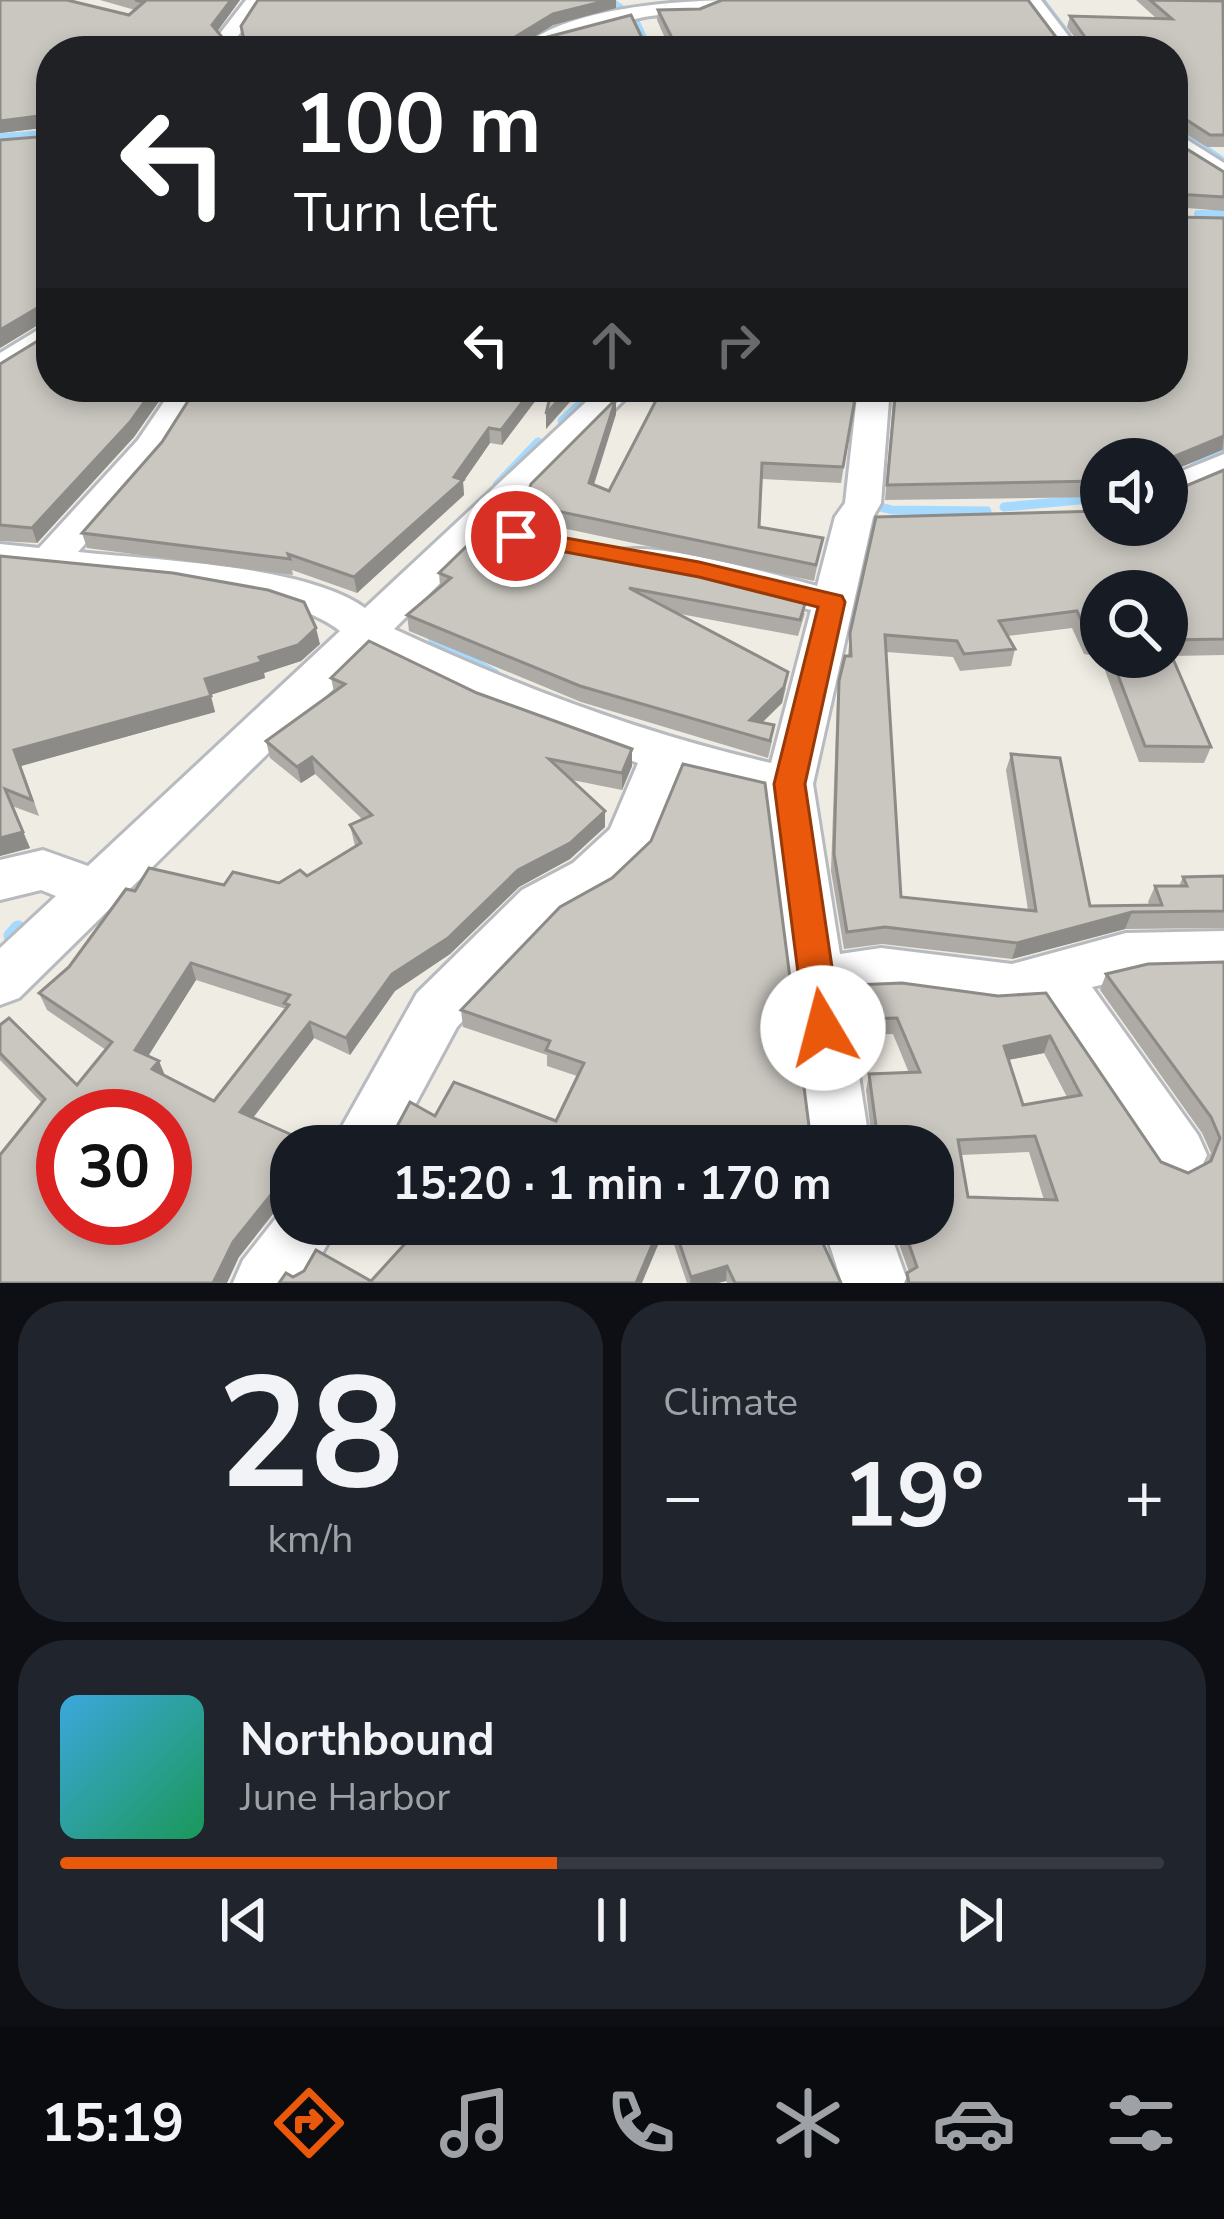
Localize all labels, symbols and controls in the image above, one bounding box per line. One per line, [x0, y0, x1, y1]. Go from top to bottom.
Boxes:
text: 100 m [294, 67, 542, 182]
icon: left [96, 84, 252, 240]
text: Turn left [294, 176, 497, 250]
icon: left [453, 312, 519, 378]
icon: ahead [579, 312, 645, 378]
icon: right [705, 312, 771, 378]
map controls [1080, 438, 1188, 678]
button: sound [1080, 438, 1188, 546]
pin [465, 485, 567, 587]
icon: arrive [483, 503, 549, 569]
button: search [1080, 570, 1188, 678]
position arrow [760, 965, 886, 1091]
speed limit sign: 30 [36, 1089, 192, 1245]
text: 15:20 · 1 min · 170 m [392, 1154, 832, 1215]
text: 28 [217, 1328, 404, 1541]
text: Climate [663, 1376, 798, 1429]
text: 19° [842, 1435, 985, 1558]
text: − [663, 1452, 703, 1542]
text: + [1124, 1452, 1164, 1542]
text: km/h [268, 1513, 353, 1566]
text: Northbound [240, 1710, 494, 1771]
text: June Harbor [240, 1771, 450, 1824]
icon: previous [211, 1887, 277, 1953]
icon: pause [579, 1887, 645, 1953]
icon: next [947, 1887, 1013, 1953]
icon: directions [267, 2081, 351, 2165]
icon: music [433, 2081, 517, 2165]
icon: phone [599, 2081, 683, 2165]
icon: climate [766, 2081, 850, 2165]
icon: car [932, 2081, 1016, 2165]
icon: filters [1099, 2081, 1183, 2165]
text: 15:19 [41, 2086, 184, 2160]

